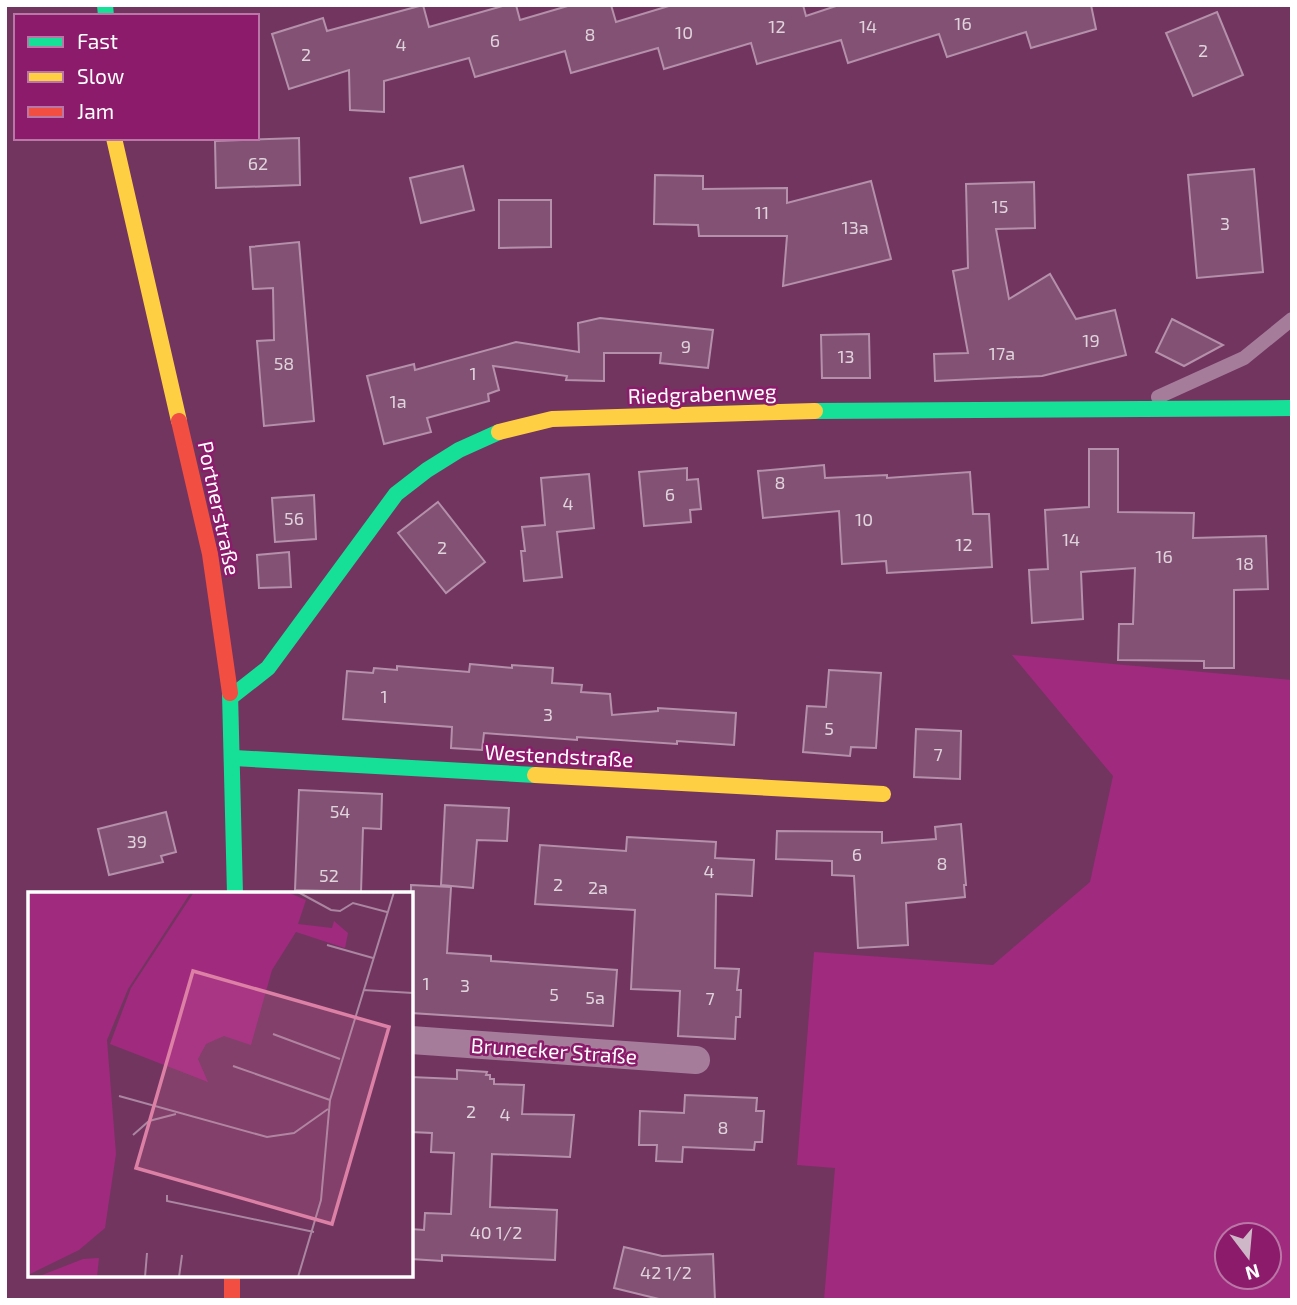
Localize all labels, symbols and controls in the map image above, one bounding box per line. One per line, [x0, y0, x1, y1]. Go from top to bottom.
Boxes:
house number: 16 [954, 12, 972, 34]
legend [14, 14, 259, 140]
house number: 12 [768, 15, 786, 37]
house number: 14 [859, 15, 877, 37]
house number: 10 [675, 21, 693, 43]
house number: 8 [585, 23, 595, 45]
text: Fast [77, 28, 118, 53]
house number: 6 [490, 29, 500, 51]
house number: 4 [395, 33, 407, 55]
house number: 2 [1198, 39, 1208, 61]
house number: 2 [301, 43, 311, 65]
text: Slow [77, 63, 124, 88]
text: Jam [77, 98, 114, 123]
house number: 62 [248, 152, 268, 174]
house number: 15 [992, 195, 1008, 217]
house number: 11 [755, 201, 769, 223]
house number: 3 [1220, 212, 1230, 234]
house number: 13a [841, 216, 869, 238]
house number: 19 [1082, 329, 1100, 351]
house number: 9 [681, 335, 691, 357]
house number: 17a [989, 342, 1015, 364]
house number: 13 [837, 345, 855, 367]
house number: 58 [274, 352, 294, 374]
house number: 1 [469, 362, 477, 384]
street label: Riedgrabenweg [627, 378, 777, 408]
house number: 1a [389, 390, 407, 412]
street label: Portnerstraße [194, 439, 246, 577]
house number: 8 [775, 471, 785, 493]
house number: 6 [665, 483, 675, 505]
house number: 4 [562, 492, 574, 514]
house number: 56 [284, 507, 304, 529]
house number: 10 [855, 508, 873, 530]
house number: 14 [1062, 528, 1080, 550]
house number: 12 [955, 533, 973, 555]
house number: 2 [437, 536, 447, 558]
house number: 16 [1155, 545, 1173, 567]
house number: 18 [1236, 552, 1254, 574]
house number: 1 [380, 685, 388, 707]
house number: 3 [543, 703, 553, 725]
house number: 5 [824, 717, 834, 739]
street label: Westendstraße [484, 739, 634, 771]
house number: 7 [933, 743, 943, 765]
house number: 54 [330, 800, 350, 822]
house number: 39 [127, 830, 147, 852]
house number: 6 [852, 843, 862, 865]
house number: 8 [937, 852, 947, 874]
house number: 4 [703, 860, 715, 882]
house number: 52 [319, 864, 339, 886]
house number: 2 [553, 873, 563, 895]
house number: 2a [588, 876, 608, 898]
inset map [28, 892, 413, 1277]
house number: 1 [422, 972, 430, 994]
house number: 3 [460, 974, 470, 996]
house number: 5 [549, 983, 559, 1005]
house number: 5a [585, 986, 605, 1008]
house number: 7 [705, 987, 715, 1009]
street label: Brunecker Straße [470, 1032, 638, 1068]
house number: 2 [466, 1100, 476, 1122]
house number: 4 [499, 1103, 511, 1125]
house number: 8 [718, 1116, 728, 1138]
house number: 40 1/2 [470, 1221, 522, 1243]
north arrow [1213, 1221, 1283, 1291]
text: N [1243, 1260, 1263, 1286]
house number: 42 1/2 [640, 1261, 692, 1283]

